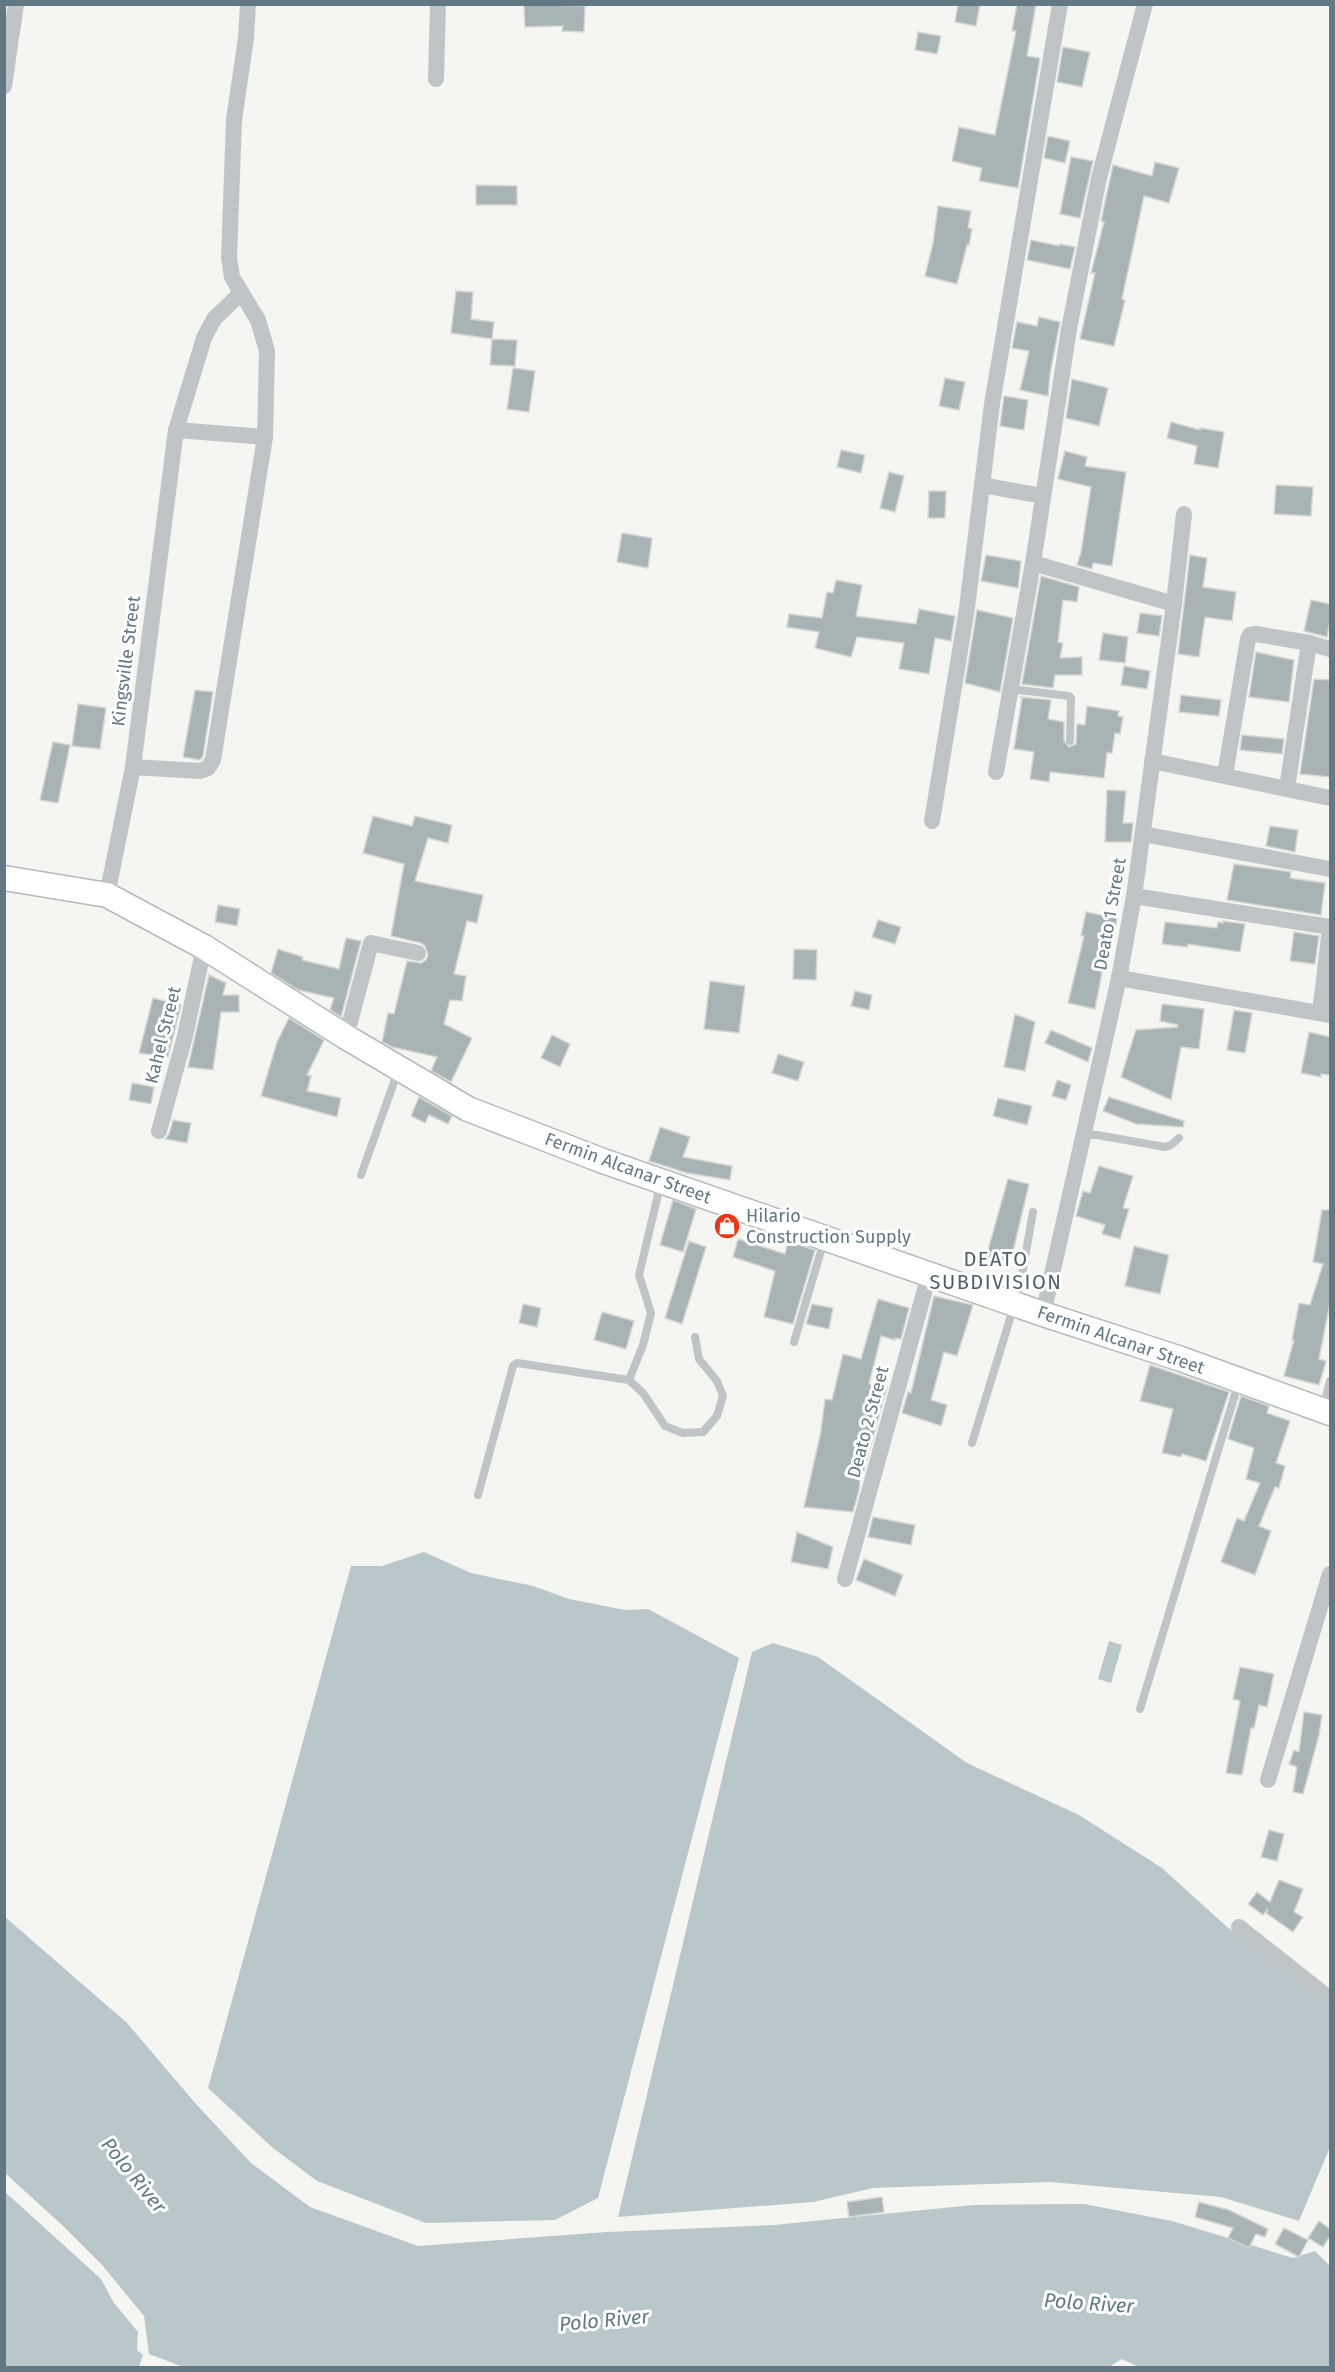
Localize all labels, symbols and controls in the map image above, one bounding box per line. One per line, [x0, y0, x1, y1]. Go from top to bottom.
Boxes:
street label: Kingsville Street [107, 594, 145, 728]
street label: Deato 1 Street [1089, 856, 1131, 972]
street label: Kahel Street [140, 984, 186, 1086]
street label: Fermin Alcanar Street [542, 1128, 715, 1208]
place label: Hilario Construction Supply [746, 1205, 911, 1248]
shop icon: Hilario Construction Supply [712, 1211, 742, 1241]
district label: DEATO SUBDIVISION [930, 1247, 1062, 1294]
street label: Fermin Alcanar Street [1034, 1301, 1208, 1379]
street label: Deato 2 Street [842, 1363, 894, 1480]
water label: Polo River [96, 2132, 173, 2219]
water label: Polo River [1043, 2288, 1136, 2318]
water label: Polo River [558, 2304, 651, 2336]

